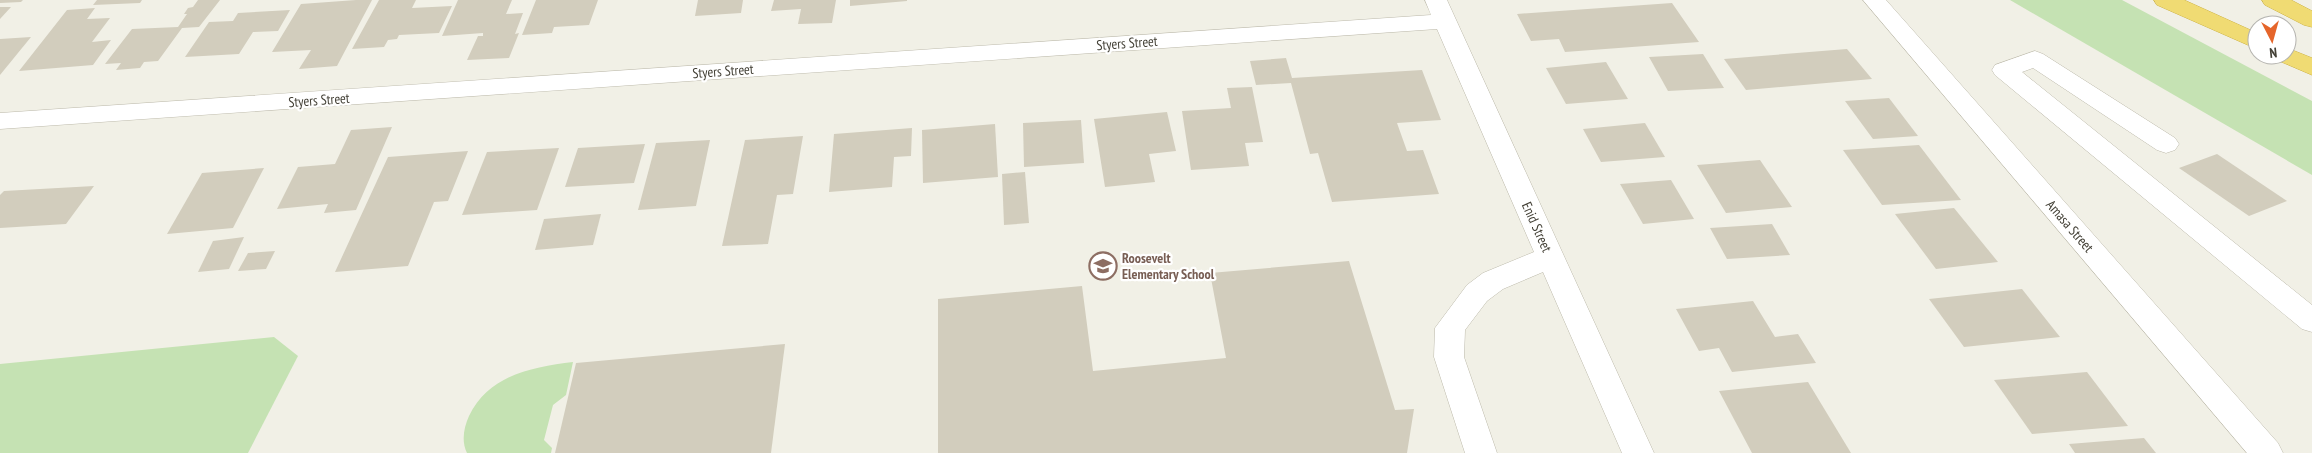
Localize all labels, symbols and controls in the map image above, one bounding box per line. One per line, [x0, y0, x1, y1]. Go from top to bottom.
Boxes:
north arrow [2247, 15, 2297, 65]
street label: Styers Street [1096, 32, 1158, 54]
text: N [2269, 44, 2278, 62]
street label: Styers Street [692, 60, 754, 82]
street label: Styers Street [288, 89, 350, 111]
street label: Amasa Street [2042, 196, 2098, 256]
street label: Enid Street [1518, 199, 1556, 255]
place label: Roosevelt Elementary School [1122, 249, 1215, 283]
school or university icon: Roosevelt Elementary School [1088, 251, 1118, 281]

